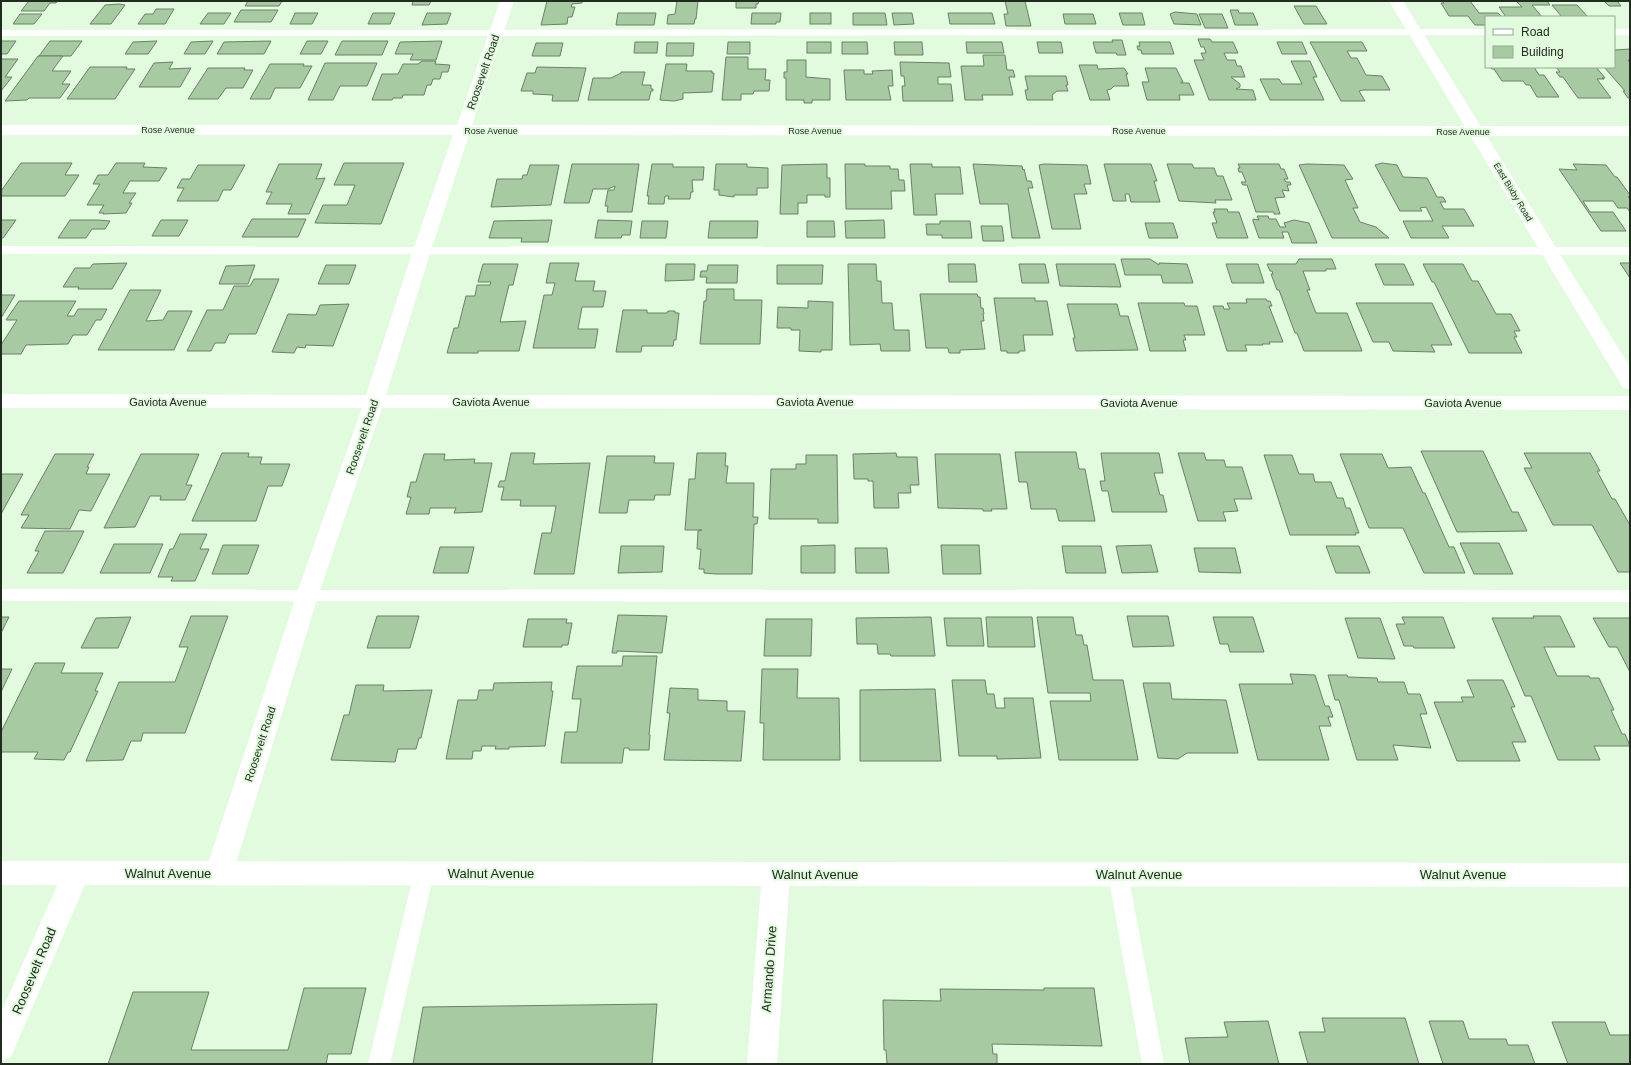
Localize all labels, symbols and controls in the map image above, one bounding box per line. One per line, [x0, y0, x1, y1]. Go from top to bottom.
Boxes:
legend [1485, 16, 1615, 68]
text: Road [1521, 25, 1550, 39]
street label: Roosevelt Road [465, 33, 501, 111]
text: Building [1521, 45, 1564, 59]
street label: Rose Avenue [141, 125, 195, 135]
street label: Rose Avenue [464, 126, 518, 136]
street label: Rose Avenue [788, 126, 842, 136]
street label: Rose Avenue [1112, 126, 1166, 136]
street label: Rose Avenue [1436, 127, 1490, 137]
street label: East Bixby Road [1492, 161, 1534, 223]
street label: Gaviota Avenue [129, 396, 207, 408]
street label: Gaviota Avenue [452, 396, 530, 408]
street label: Gaviota Avenue [776, 396, 854, 408]
street label: Gaviota Avenue [1100, 397, 1178, 409]
street label: Gaviota Avenue [1424, 397, 1502, 409]
street label: Roosevelt Road [344, 398, 380, 476]
street label: Roosevelt Road [242, 705, 278, 783]
street label: Walnut Avenue [125, 866, 211, 881]
street label: Walnut Avenue [448, 866, 534, 881]
street label: Walnut Avenue [772, 867, 858, 882]
street label: Walnut Avenue [1096, 867, 1182, 882]
street label: Walnut Avenue [1420, 867, 1506, 882]
street label: Roosevelt Road [9, 925, 59, 1017]
street label: Armando Drive [758, 925, 780, 1013]

